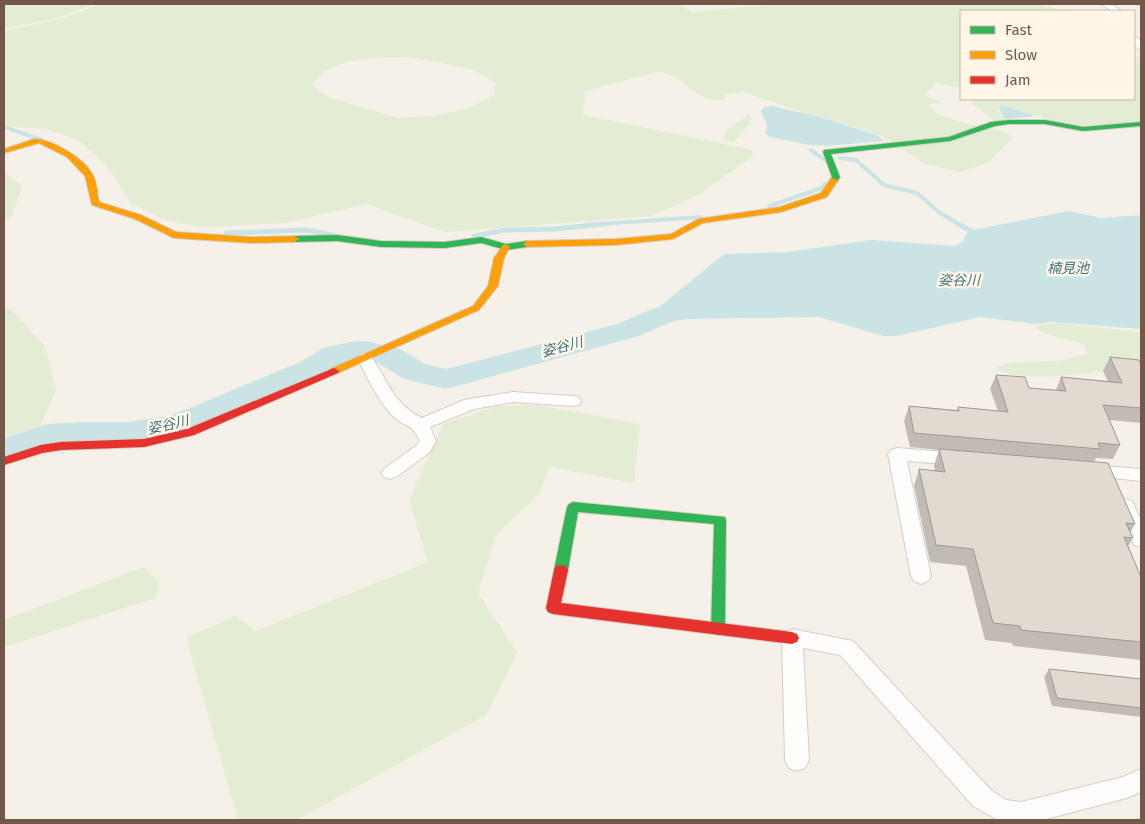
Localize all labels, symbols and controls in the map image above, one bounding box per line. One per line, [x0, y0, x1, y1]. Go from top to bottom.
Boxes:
legend [960, 10, 1135, 100]
text: Fast [1005, 21, 1032, 39]
text: Slow [1005, 46, 1037, 64]
text: Jam [1005, 71, 1031, 89]
water label: 楠見池 [1047, 260, 1091, 277]
water label: 姿谷川 [938, 272, 982, 289]
water label: 姿谷川 [540, 333, 586, 361]
water label: 姿谷川 [146, 412, 192, 438]

